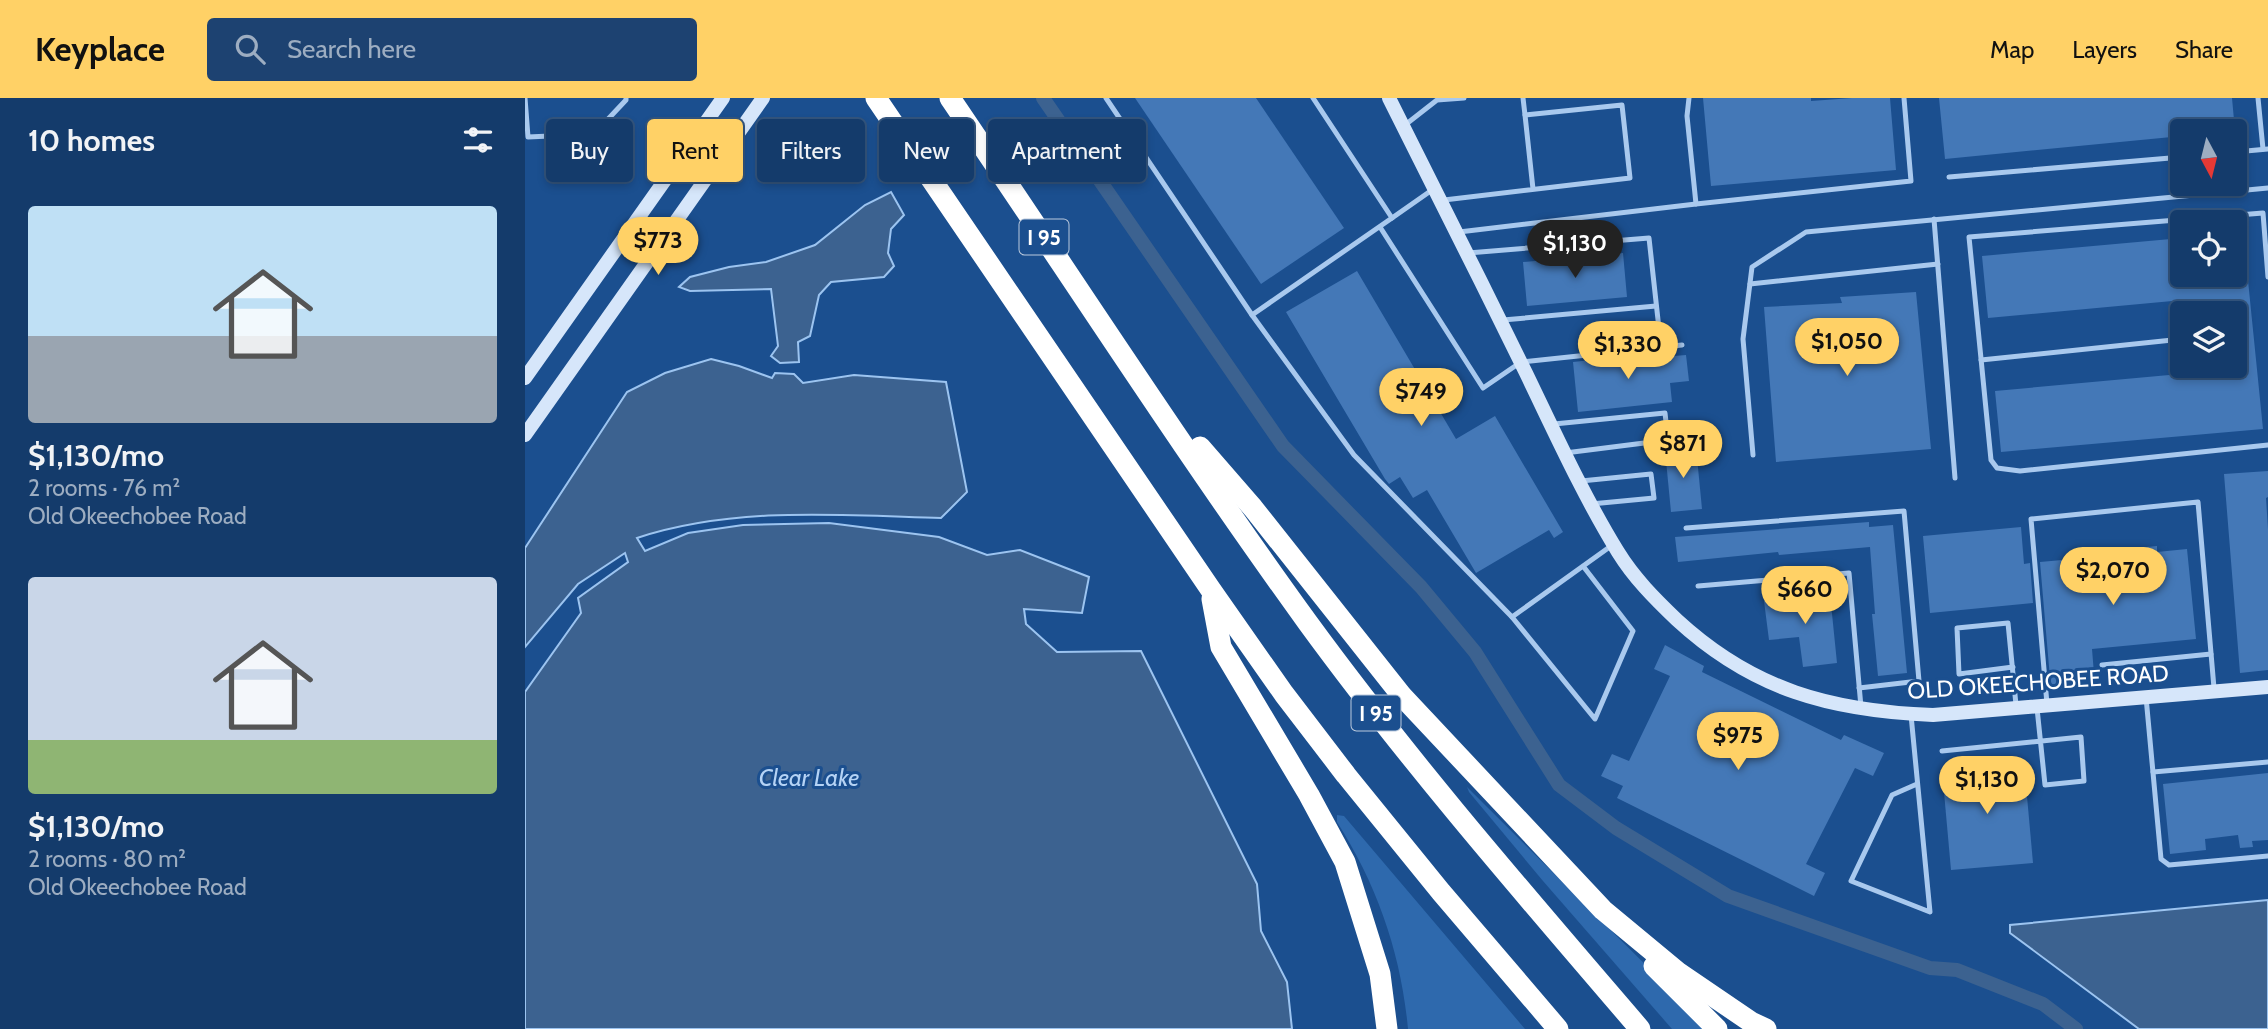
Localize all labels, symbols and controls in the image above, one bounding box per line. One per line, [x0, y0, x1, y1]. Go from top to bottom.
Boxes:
search box [207, 18, 697, 81]
text: Keyplace [35, 29, 165, 69]
icon: search [231, 30, 269, 68]
text: Search here [287, 33, 416, 65]
text: Map [1990, 35, 2034, 64]
text: Layers [2072, 35, 2137, 64]
text: Share [2175, 35, 2233, 64]
chip: Buy [546, 119, 633, 182]
chip: Rent [647, 119, 743, 182]
chip: Filters [757, 119, 865, 182]
chip: New [879, 119, 974, 182]
chip: Apartment [988, 119, 1146, 182]
north arrow [2170, 119, 2247, 196]
map controls [2170, 119, 2247, 378]
icon: filters [459, 121, 497, 159]
text: 10 homes [28, 122, 155, 159]
button: locate [2170, 210, 2247, 287]
pin: $773 [617, 218, 699, 277]
road number: I 95 [1019, 220, 1069, 254]
pin: $1,130 [1518, 220, 1632, 280]
text: $773 [633, 226, 683, 254]
text: $1,130 [1543, 229, 1607, 257]
icon: home [200, 251, 326, 377]
button: layers [2170, 301, 2247, 378]
pin: $1,050 [1790, 318, 1904, 378]
pin: $1,330 [1571, 322, 1685, 381]
text: $1,050 [1811, 327, 1883, 355]
text: $1,330 [1594, 330, 1662, 358]
pin: $749 [1380, 368, 1462, 428]
text: $749 [1395, 377, 1447, 405]
pin: $871 [1642, 420, 1724, 480]
text: $871 [1659, 429, 1707, 457]
text: $1,130/mo [28, 437, 164, 474]
text: 2 rooms · 76 m² [28, 474, 180, 502]
text: Old Okeechobee Road [28, 502, 247, 530]
pin: $2,070 [2056, 547, 2170, 607]
text: $2,070 [2076, 556, 2150, 584]
pin: $660 [1764, 566, 1846, 626]
text: $660 [1777, 575, 1833, 603]
icon: home [200, 622, 326, 748]
street label: OLD OKEECHOBEE ROAD [1906, 659, 2170, 705]
road number: I 95 [1351, 696, 1401, 730]
pin: $975 [1697, 712, 1779, 772]
text: $975 [1713, 721, 1763, 749]
pin: $1,130 [1930, 756, 2044, 816]
water label: Clear Lake [759, 763, 859, 792]
text: $1,130 [1955, 765, 2019, 793]
text: $1,130/mo [28, 808, 164, 845]
text: 2 rooms · 80 m² [28, 845, 186, 873]
text: Old Okeechobee Road [28, 873, 247, 901]

